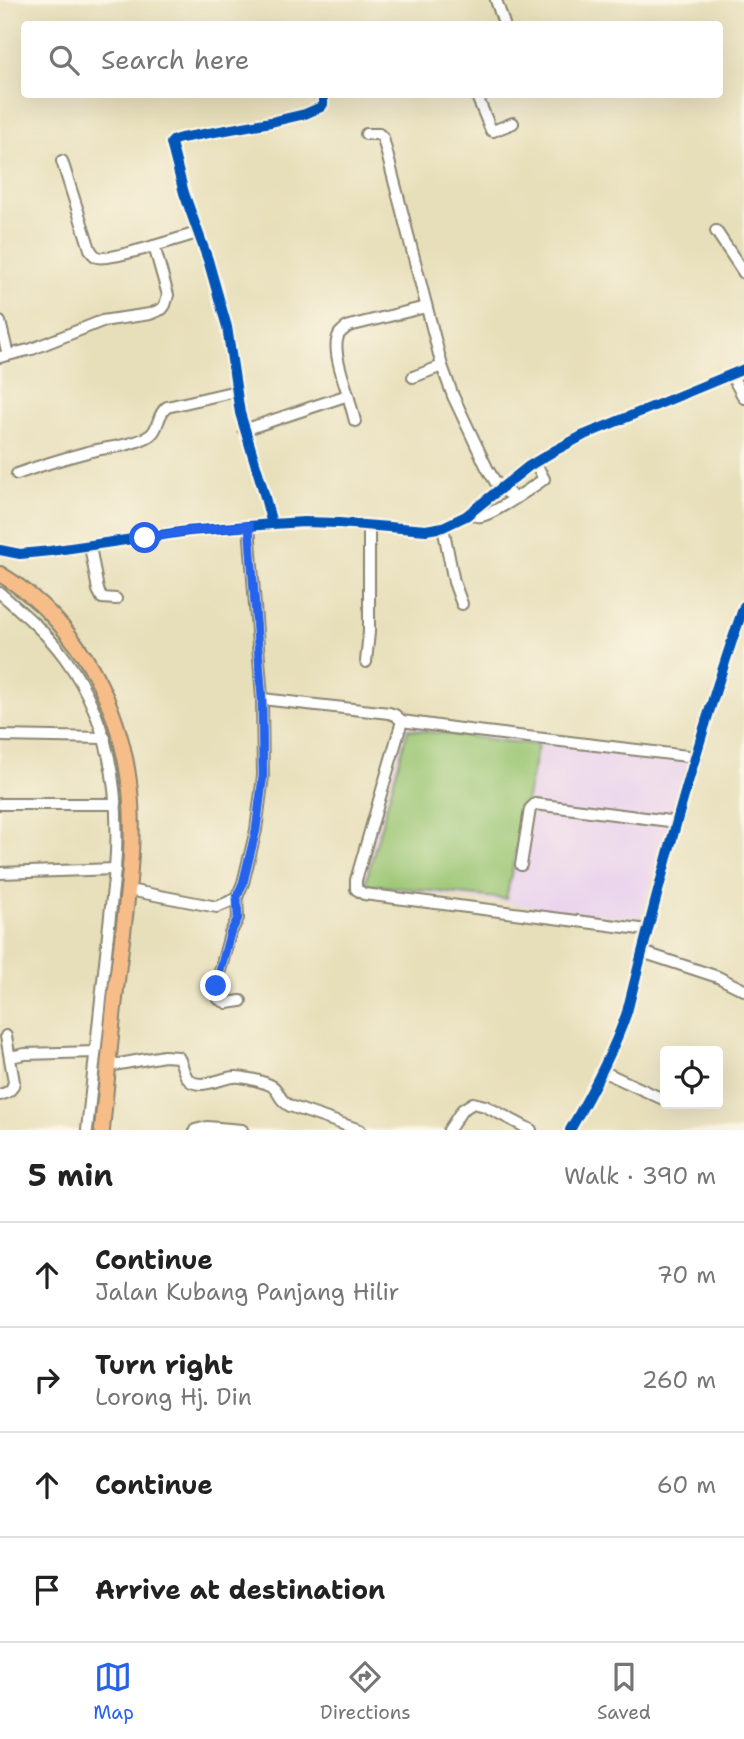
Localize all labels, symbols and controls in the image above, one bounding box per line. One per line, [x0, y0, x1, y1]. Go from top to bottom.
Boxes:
search box [21, 21, 723, 98]
icon: search [45, 41, 83, 79]
text: Search here [101, 42, 250, 77]
route start [129, 522, 160, 553]
route end [200, 970, 231, 1001]
map controls [660, 1046, 723, 1109]
button: locate [660, 1046, 723, 1109]
text: 5 min [28, 1155, 113, 1196]
text: Walk · 390 m [564, 1161, 716, 1191]
text: Continue [95, 1242, 213, 1277]
icon: ahead [28, 1256, 66, 1294]
text: 70 m [657, 1260, 716, 1290]
text: Jalan Kubang Panjang Hilir [95, 1277, 399, 1307]
text: Turn right [95, 1347, 233, 1382]
icon: right [28, 1361, 66, 1399]
text: 260 m [642, 1365, 716, 1395]
text: Lorong Hj. Din [95, 1382, 252, 1412]
icon: ahead [28, 1466, 66, 1504]
text: Continue [95, 1467, 213, 1502]
text: 60 m [657, 1470, 716, 1500]
icon: arrive [28, 1571, 66, 1609]
text: Arrive at destination [95, 1572, 385, 1607]
tab: Map [93, 1658, 134, 1725]
tab: Directions [320, 1658, 411, 1725]
tab: Saved [597, 1658, 651, 1725]

